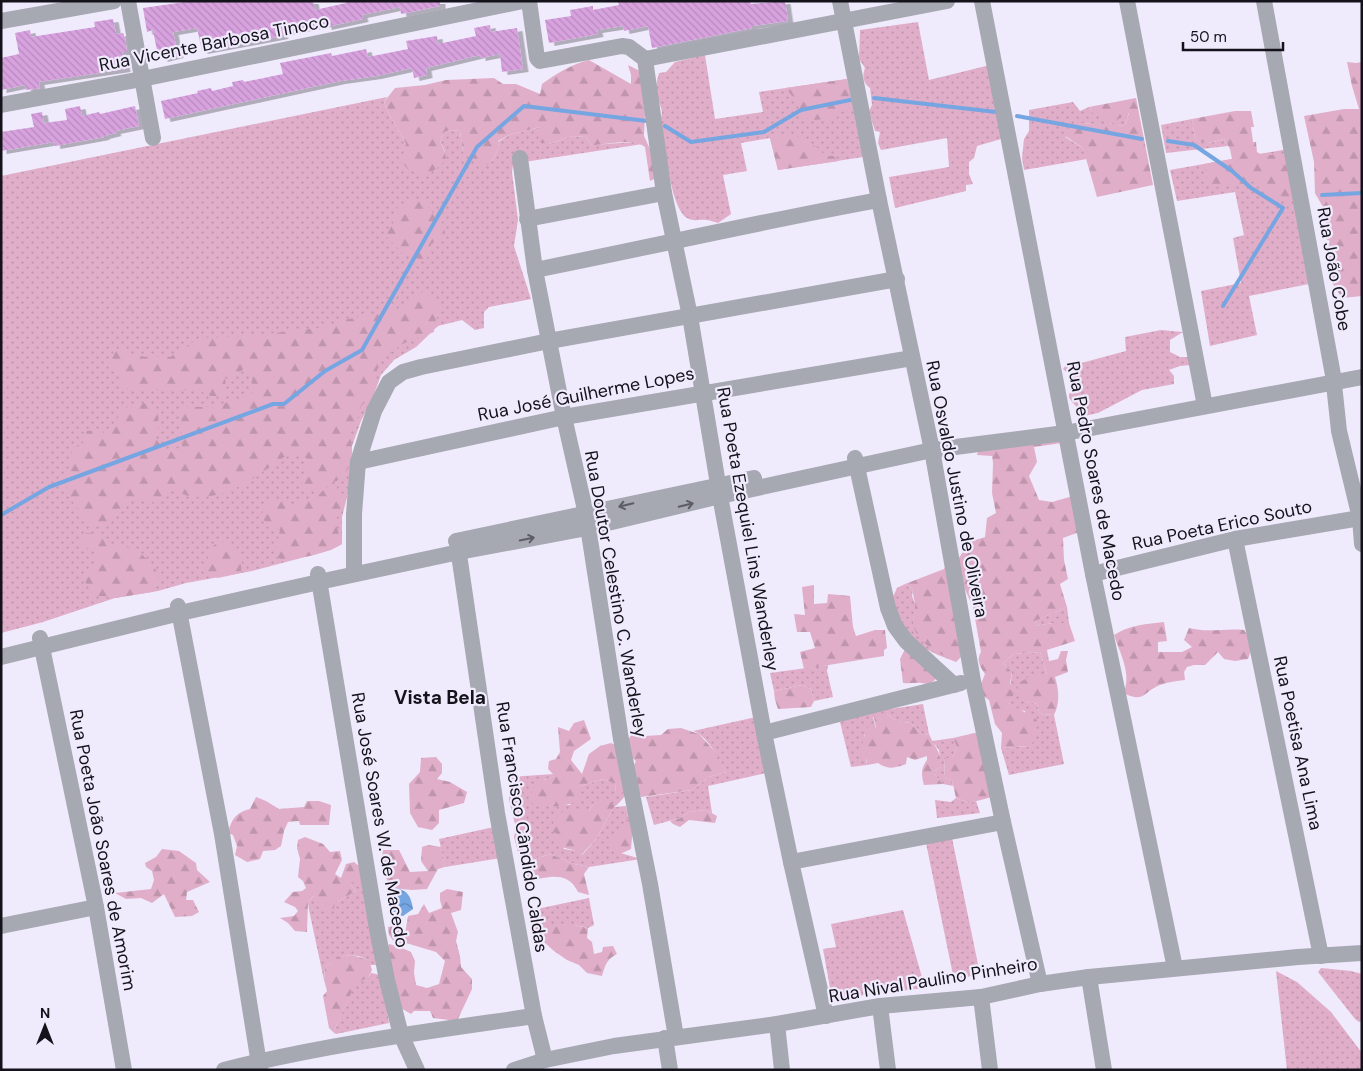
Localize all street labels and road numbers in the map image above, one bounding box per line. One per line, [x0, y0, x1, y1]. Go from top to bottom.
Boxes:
street label: Rua Vicente Barbosa Tinoco [97, 9, 331, 77]
street label: Rua João Cobe [1311, 205, 1357, 333]
street label: Rua Osvaldo Justino de Oliveira [920, 358, 994, 620]
street label: Rua Pedro Soares de Macedo [1061, 359, 1131, 603]
street label: Rua José Guilherme Lopes [476, 361, 696, 427]
street label: Rua Poeta Ezequiel Lins Wanderley [711, 385, 785, 673]
street label: Rua Doutor Celestino C. Wanderley [579, 449, 653, 739]
street label: Rua Poeta Erico Souto [1130, 494, 1314, 556]
street label: Rua Poetisa Ana Lima [1268, 654, 1328, 832]
street label: Rua José Soares W. de Macedo [346, 690, 414, 950]
street label: Rua Francisco Cândido Caldas [490, 700, 554, 954]
street label: Rua Poeta João Soares de Amorim [64, 707, 142, 993]
street label: Rua Nival Paulino Pinheiro [827, 952, 1039, 1008]

